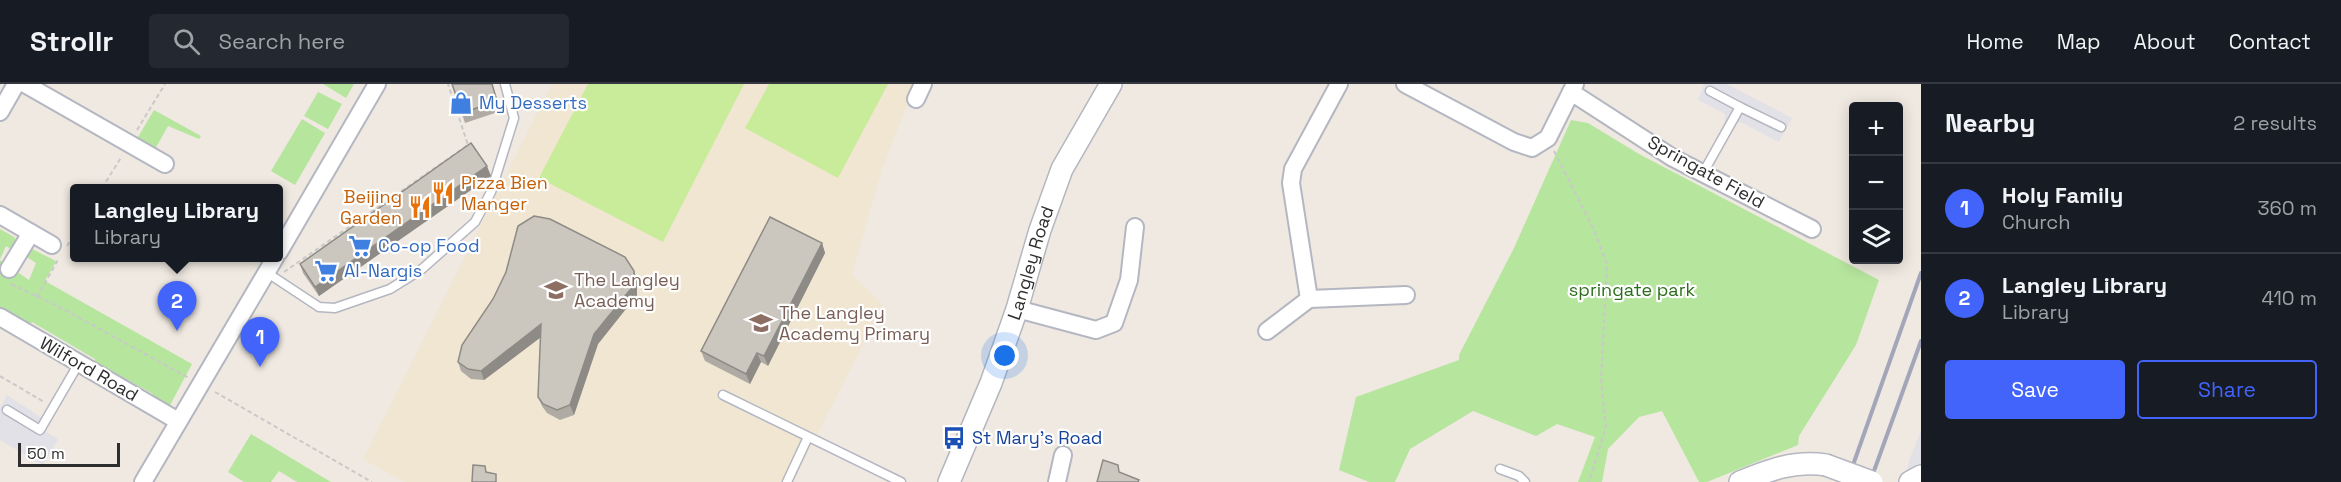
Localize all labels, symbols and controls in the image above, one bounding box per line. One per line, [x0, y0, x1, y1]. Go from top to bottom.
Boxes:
search box [149, 14, 569, 68]
text: Strollr [30, 23, 113, 59]
icon: search [170, 25, 203, 58]
text: Search here [218, 27, 345, 55]
text: Home [1966, 28, 2024, 55]
text: Map [2057, 28, 2101, 55]
text: About [2134, 28, 2196, 55]
text: Contact [2229, 28, 2311, 55]
shop icon: My Desserts [448, 90, 474, 116]
place label: My Desserts [479, 91, 587, 114]
map controls [1849, 102, 1903, 264]
button: + [1849, 102, 1903, 156]
text: Nearby [1945, 106, 2035, 140]
text: 2 results [2233, 110, 2317, 136]
street label: Springate Field [1644, 130, 1769, 213]
button: − [1849, 156, 1903, 210]
place label: Pizza Bien Manger [461, 171, 548, 215]
restaurant icon: Pizza Bien Manger [430, 180, 456, 206]
text: Holy Family [2002, 181, 2123, 209]
popup [70, 184, 283, 262]
place label: Beijing Garden [340, 185, 402, 229]
restaurant icon: Beijing Garden [407, 194, 433, 220]
text: 1 [1960, 195, 1969, 221]
text: 360 m [2258, 195, 2317, 221]
text: Langley Library [94, 196, 259, 224]
street label: Langley Road [1002, 203, 1059, 323]
text: Church [2002, 209, 2071, 235]
button: layers [1849, 210, 1903, 264]
text: Library [94, 224, 161, 250]
supermarket icon: Co-op Food [347, 233, 373, 259]
place label: Co-op Food [378, 234, 480, 257]
supermarket icon: Al-Nargis [313, 258, 339, 284]
place label: Al-Nargis [344, 259, 422, 282]
place label: The Langley Academy [574, 268, 680, 312]
text: Langley Library [2002, 271, 2167, 299]
school or university icon: The Langley Academy [543, 277, 569, 303]
park label: springate park [1569, 278, 1695, 301]
pin: 2 [158, 282, 196, 331]
text: 2 [1959, 285, 1970, 311]
text: 410 m [2261, 285, 2317, 311]
text: Library [2002, 299, 2069, 325]
place label: The Langley Academy Primary [779, 301, 930, 345]
school or university icon: The Langley Academy Primary [748, 310, 774, 336]
pin: 1 [240, 318, 280, 367]
street label: Wilford Road [36, 331, 143, 406]
your location [990, 341, 1019, 370]
button: Save [1945, 360, 2125, 419]
button: Share [2137, 360, 2317, 419]
bus stop icon: St Mary's Road [941, 425, 967, 451]
place label: St Mary's Road [972, 426, 1102, 449]
scale bar [18, 440, 120, 468]
text: 50 m [27, 443, 65, 464]

